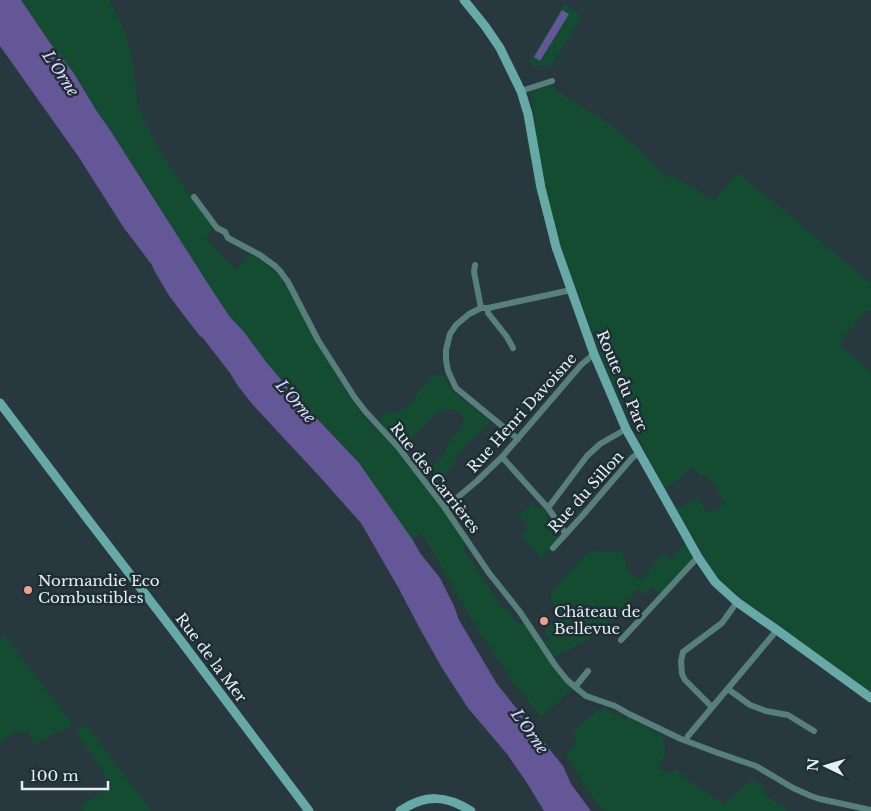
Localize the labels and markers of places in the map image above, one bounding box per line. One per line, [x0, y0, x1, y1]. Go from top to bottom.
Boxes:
place label: Normandie Eco Combustibles [38, 571, 160, 607]
marker: Normandie Eco Combustibles [22, 584, 34, 596]
place label: Château de Bellevue [554, 602, 640, 638]
marker: Château de Bellevue [538, 615, 550, 627]

